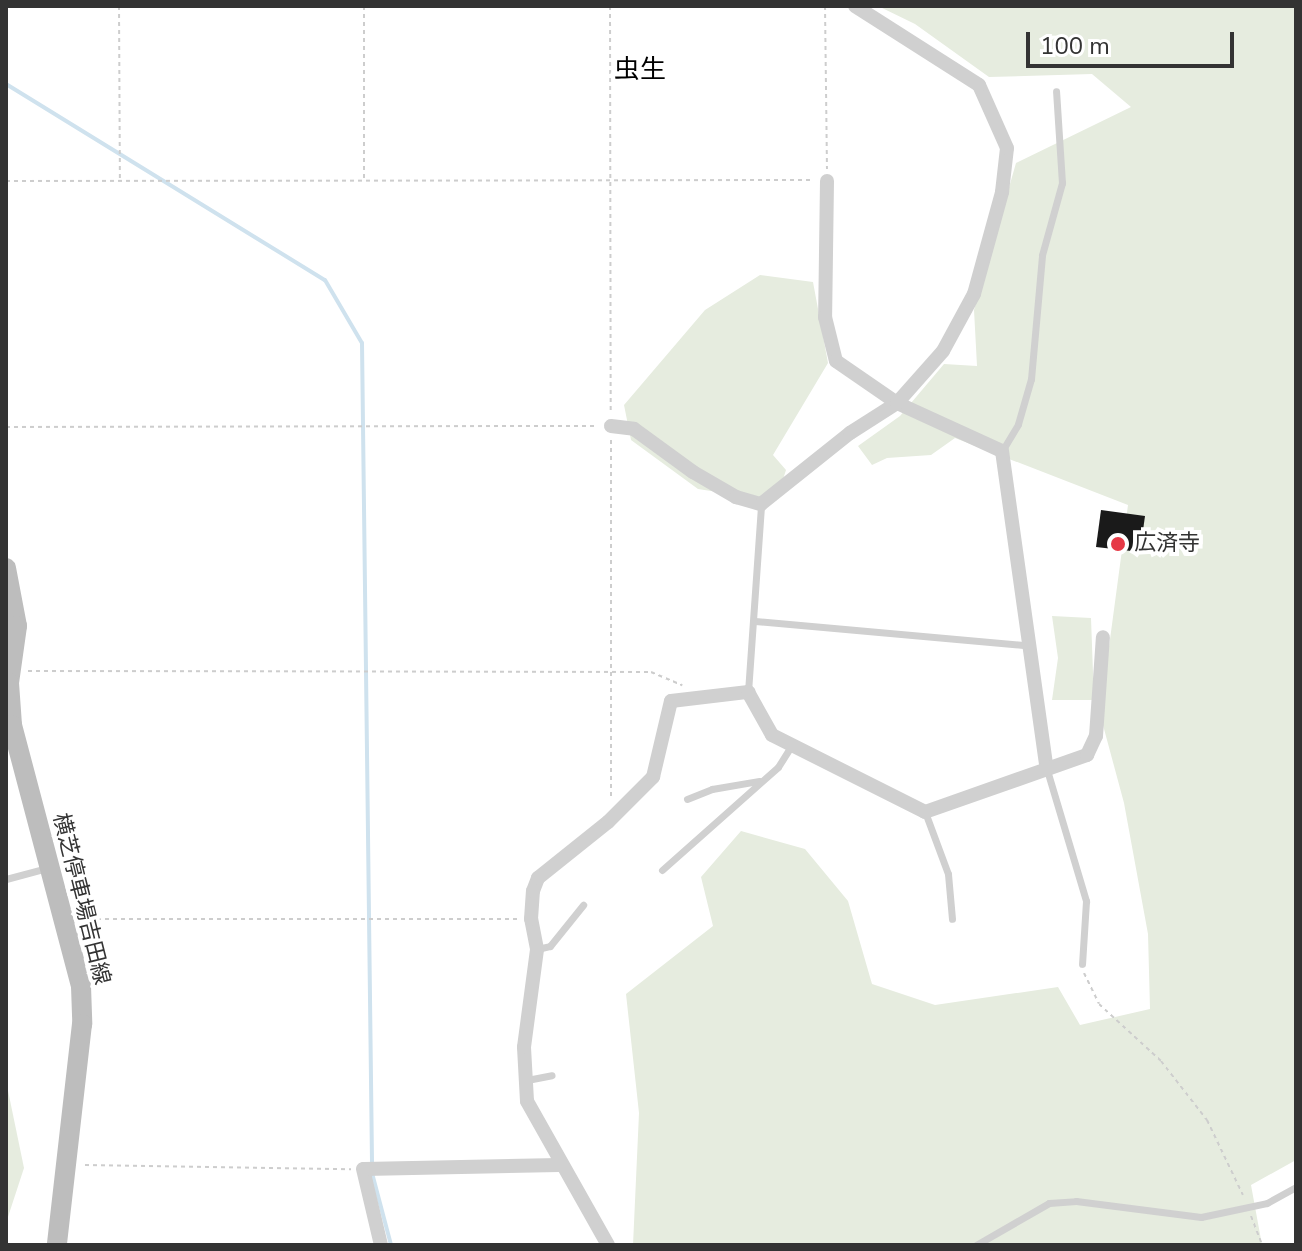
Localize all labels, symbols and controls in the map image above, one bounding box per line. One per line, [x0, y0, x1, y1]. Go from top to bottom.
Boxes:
scale bar [1030, 16, 1238, 66]
text: 100 m [1040, 30, 1110, 62]
district label: 虫生 [614, 54, 666, 86]
place label: 広済寺 [1134, 531, 1200, 557]
marker: 広済寺 [1109, 535, 1127, 553]
street label: 横芝停車場吉田線 [47, 810, 115, 988]

